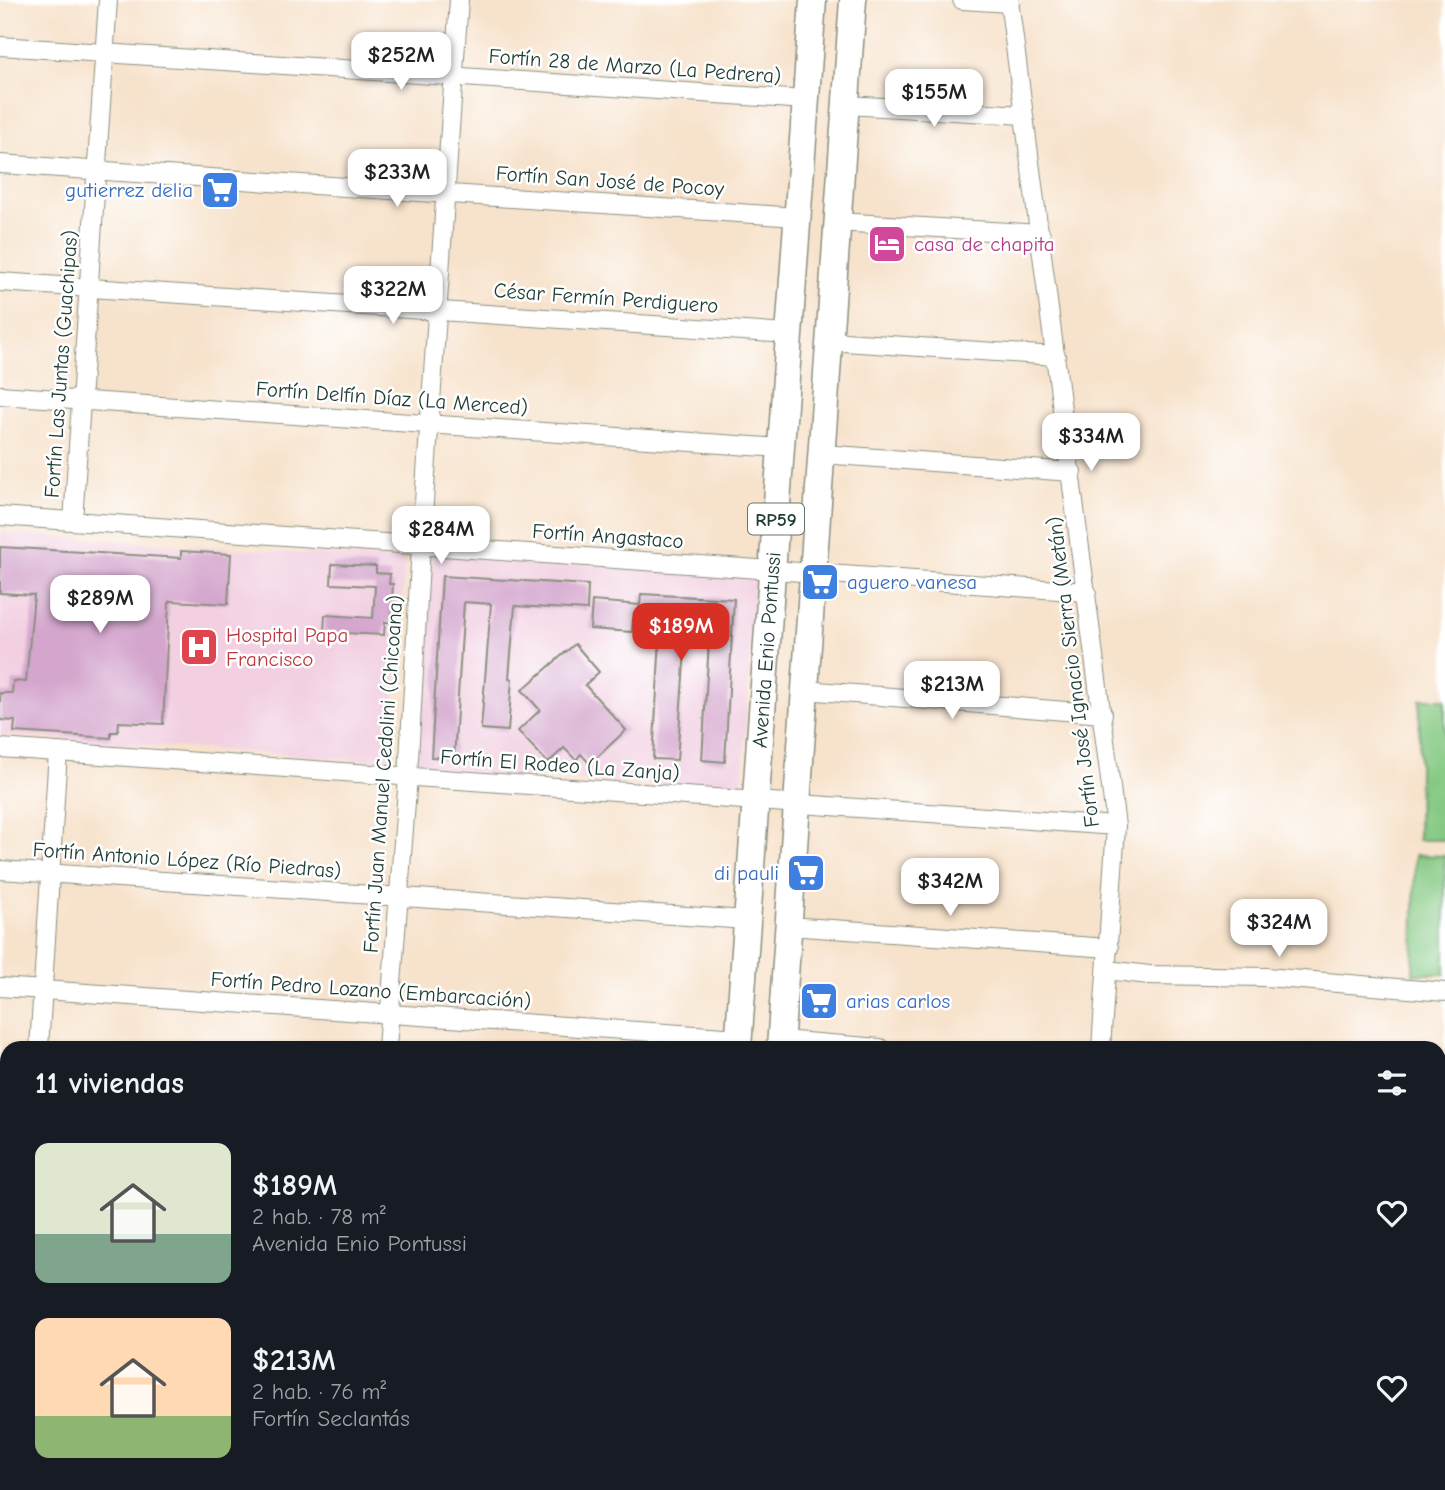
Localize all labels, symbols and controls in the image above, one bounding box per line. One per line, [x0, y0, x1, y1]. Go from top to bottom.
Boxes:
pin: $252M [352, 32, 450, 92]
text: $252M [367, 41, 435, 68]
street label: Fortín 28 de Marzo (La Pedrera) [488, 44, 782, 88]
pin: $155M [885, 69, 983, 129]
text: $155M [901, 78, 967, 105]
pin: $233M [348, 150, 446, 209]
text: $233M [364, 158, 430, 185]
street label: Fortín San José de Pocoy [495, 161, 726, 201]
supermarket icon: gutierrez delia [199, 169, 241, 211]
place label: gutierrez delia [65, 178, 193, 202]
hotel icon: casa de chapita [866, 223, 908, 265]
street label: Fortín Las Juntas (Guachipas) [40, 229, 82, 499]
place label: casa de chapita [914, 232, 1055, 256]
pin: $322M [344, 266, 442, 326]
text: $322M [360, 275, 426, 302]
street label: César Fermín Perdiguero [493, 278, 719, 318]
street label: Fortín Delfín Díaz (La Merced) [255, 377, 529, 419]
pin: $334M [1042, 414, 1140, 473]
text: $334M [1058, 422, 1124, 449]
road number: RP59 [748, 504, 804, 534]
pin: $284M [392, 506, 490, 566]
text: $284M [408, 515, 474, 542]
street label: Fortín José Ignacio Sierra (Metán) [1042, 515, 1104, 829]
street label: Fortín Angastaco [531, 519, 685, 553]
street label: Avenida Enio Pontussi [748, 551, 785, 749]
supermarket icon: aguero vanesa [799, 561, 841, 603]
place label: aguero vanesa [847, 570, 977, 594]
pin: $289M [51, 576, 149, 635]
text: $289M [66, 584, 134, 611]
street label: Fortín Juan Manuel Cedolini (Chicoana) [359, 594, 407, 954]
pin: $189M [632, 604, 730, 663]
text: $189M [648, 612, 714, 639]
place label: Hospital Papa Francisco [226, 623, 348, 671]
hospital icon: Hospital Papa Francisco [178, 626, 220, 668]
pin: $213M [903, 662, 1001, 721]
text: $213M [920, 670, 984, 697]
street label: Fortín El Rodeo (La Zanja) [439, 745, 681, 785]
street label: Fortín Antonio López (Río Piedras) [32, 837, 342, 883]
supermarket icon: di pauli [785, 852, 827, 894]
pin: $342M [901, 858, 999, 918]
place label: di pauli [714, 861, 779, 885]
text: $342M [917, 867, 983, 894]
pin: $324M [1230, 900, 1328, 959]
text: $324M [1246, 908, 1312, 935]
street label: Fortín Pedro Lozano (Embarcación) [210, 967, 532, 1013]
supermarket icon: arias carlos [798, 980, 840, 1022]
place label: arias carlos [846, 989, 950, 1013]
icon: filters [1373, 1064, 1411, 1102]
text: 11 viviendas [35, 1066, 184, 1101]
text: $189M [252, 1168, 337, 1203]
icon: home [91, 1171, 175, 1255]
icon: heart [1373, 1194, 1411, 1232]
text: 2 hab. · 78 m² [252, 1203, 386, 1230]
text: Avenida Enio Pontussi [252, 1230, 467, 1257]
text: $213M [252, 1343, 336, 1378]
icon: home [91, 1346, 175, 1430]
icon: heart [1373, 1369, 1411, 1407]
text: 2 hab. · 76 m² [252, 1378, 386, 1405]
text: Fortín Seclantás [252, 1405, 410, 1432]

